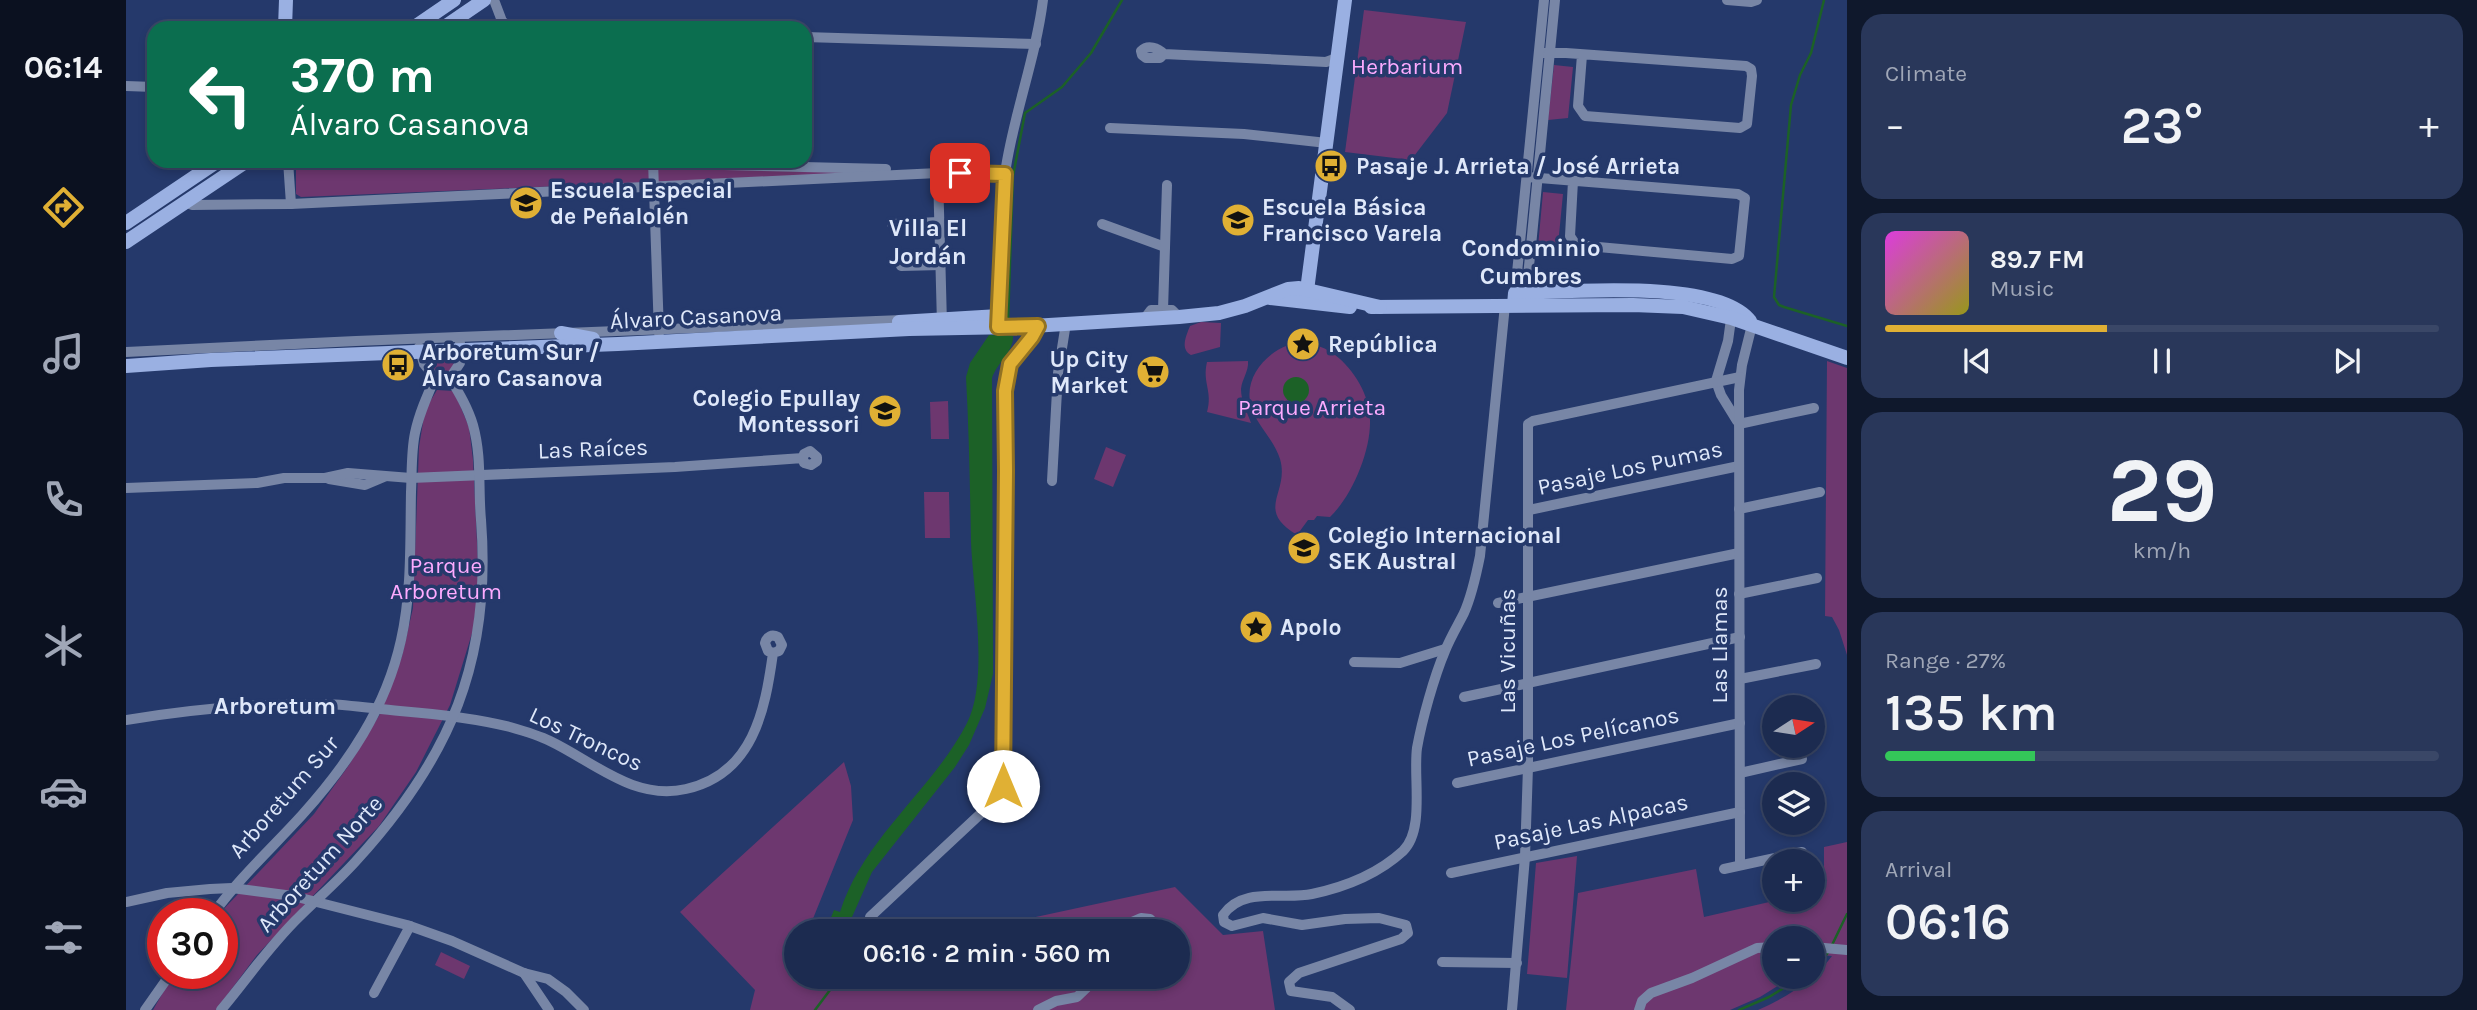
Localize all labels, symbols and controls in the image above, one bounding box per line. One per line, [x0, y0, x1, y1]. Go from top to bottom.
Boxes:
text: 370 m [290, 47, 435, 104]
text: 06:14 [24, 49, 102, 86]
icon: left [175, 49, 266, 140]
park label: Herbarium [1351, 53, 1463, 80]
text: Climate [1885, 60, 1967, 87]
text: 23° [2121, 95, 2203, 156]
text: − [1885, 103, 1905, 148]
text: + [2419, 103, 2439, 148]
text: Álvaro Casanova [290, 106, 530, 143]
pin [930, 143, 990, 203]
bus stop icon: Pasaje J. Arrieta / José Arrieta [1312, 147, 1350, 185]
place label: Pasaje J. Arrieta / José Arrieta [1356, 153, 1680, 180]
icon: arrive [941, 154, 979, 192]
place label: Escuela Especial de Peñalolén [550, 177, 733, 230]
icon: directions [39, 183, 88, 232]
school or university icon: Escuela Especial de Peñalolén [507, 184, 545, 222]
place label: Escuela Básica Francisco Varela [1262, 194, 1442, 247]
school or university icon: Escuela Básica Francisco Varela [1219, 201, 1257, 239]
district label: Villa El Jordán [889, 214, 967, 270]
district label: Condominio Cumbres [1461, 234, 1601, 290]
text: 89.7 FM [1990, 244, 2085, 275]
text: Music [1990, 275, 2054, 302]
street label: Álvaro Casanova [609, 299, 783, 335]
place icon: República [1284, 325, 1322, 363]
icon: music [39, 329, 88, 378]
place label: República [1328, 331, 1438, 358]
place label: Arboretum Sur / Álvaro Casanova [422, 339, 603, 392]
icon: previous [1958, 342, 1996, 380]
icon: pause [2143, 342, 2181, 380]
icon: next [2328, 342, 2366, 380]
bus stop icon: Arboretum Sur / Álvaro Casanova [379, 346, 417, 384]
place label: Up City Market [1050, 346, 1128, 399]
supermarket icon: Up City Market [1134, 353, 1172, 391]
place label: Colegio Epullay Montessori [692, 385, 860, 438]
school or university icon: Colegio Epullay Montessori [866, 392, 904, 430]
park label: Parque Arrieta [1238, 394, 1386, 421]
street label: Las Raíces [537, 434, 649, 464]
street label: Pasaje Los Pumas [1535, 435, 1725, 501]
text: 29 [2107, 438, 2217, 544]
icon: phone [39, 475, 88, 524]
place label: Colegio Internacional SEK Austral [1328, 522, 1561, 575]
school or university icon: Colegio Internacional SEK Austral [1285, 529, 1323, 567]
text: km/h [2133, 537, 2191, 564]
park label: Parque Arboretum [390, 552, 502, 605]
street label: Las Llamas [1706, 586, 1733, 704]
street label: Las Vicuñas [1494, 588, 1521, 714]
place icon: Apolo [1237, 608, 1275, 646]
place label: Apolo [1280, 614, 1341, 641]
icon: climate [39, 621, 88, 670]
text: Range · 27% [1885, 647, 2006, 674]
text: 135 km [1885, 682, 2058, 743]
district label: Arboretum [214, 692, 336, 720]
north arrow [1762, 695, 1825, 758]
map controls [1762, 695, 1825, 989]
street label: Los Troncos [525, 701, 647, 777]
street label: Pasaje Los Pelícanos [1464, 701, 1682, 773]
street label: Arboretum Sur [223, 730, 345, 864]
position arrow [966, 749, 1040, 823]
icon: car [39, 767, 88, 816]
button: layers [1762, 772, 1825, 835]
street label: Pasaje Las Alpacas [1491, 788, 1691, 856]
street label: Arboretum Norte [252, 790, 388, 938]
button: + [1762, 849, 1825, 912]
text: Arrival [1885, 856, 1952, 883]
text: 06:16 [1885, 891, 2011, 952]
speed limit sign: 30 [147, 898, 238, 989]
icon: filters [39, 913, 88, 962]
button: − [1762, 926, 1825, 989]
text: 06:16 · 2 min · 560 m [863, 938, 1111, 969]

